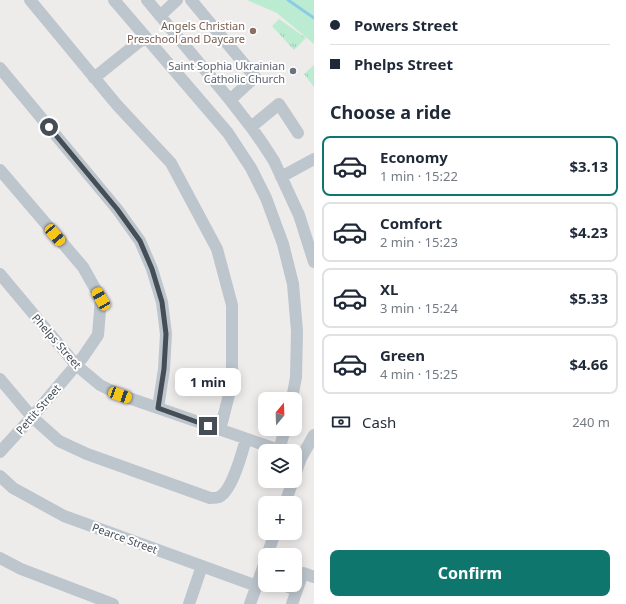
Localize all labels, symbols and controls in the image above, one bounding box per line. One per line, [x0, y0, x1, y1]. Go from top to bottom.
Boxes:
text: Powers Street [354, 15, 458, 35]
place label: Angels Christian Preschool and Daycare [127, 18, 245, 46]
marker: Angels Christian Preschool and Daycare [248, 26, 258, 36]
text: Phelps Street [354, 54, 453, 74]
place label: Saint Sophia Ukrainian Catholic Church [168, 58, 285, 86]
marker: Saint Sophia Ukrainian Catholic Church [288, 66, 298, 76]
text: Choose a ride [330, 100, 451, 124]
route start [40, 118, 58, 136]
text: Economy [380, 147, 448, 167]
icon: car [332, 148, 368, 184]
text: $3.13 [569, 156, 608, 176]
text: 1 min · 15:22 [380, 167, 458, 185]
text: Comfort [380, 213, 442, 233]
icon: car [332, 214, 368, 250]
car [43, 222, 67, 248]
text: $4.23 [569, 222, 608, 242]
text: 2 min · 15:23 [380, 233, 458, 251]
text: XL [380, 279, 398, 299]
icon: car [332, 280, 368, 316]
car [90, 286, 112, 312]
text: $5.33 [569, 288, 608, 308]
text: 3 min · 15:24 [380, 299, 458, 317]
street label: Phelps Street [29, 310, 85, 372]
text: Green [380, 345, 425, 365]
icon: car [332, 346, 368, 382]
text: $4.66 [569, 354, 608, 374]
text: 4 min · 15:25 [380, 365, 458, 383]
callout: 1 min [175, 368, 241, 396]
text: 1 min [190, 373, 226, 391]
street label: Pettit Street [12, 381, 64, 437]
car [107, 385, 133, 405]
north arrow [258, 392, 302, 436]
map controls [258, 392, 302, 592]
icon: cash [330, 411, 352, 433]
text: Cash [362, 412, 396, 432]
text: 240 m [572, 413, 610, 431]
route end [199, 417, 217, 435]
button: layers [258, 444, 302, 488]
button: + [258, 496, 302, 540]
street label: Pearce Street [90, 519, 160, 557]
button: − [258, 548, 302, 592]
button: Confirm [330, 550, 610, 596]

